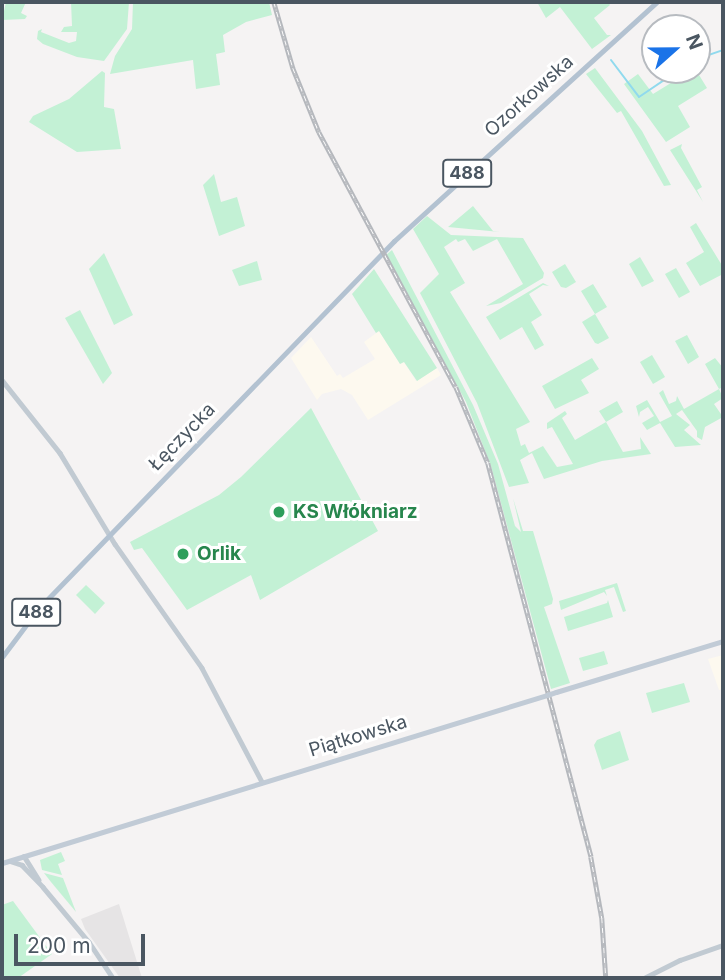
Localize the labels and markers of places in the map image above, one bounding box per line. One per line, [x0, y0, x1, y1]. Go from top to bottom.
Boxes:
place label: KS Włókniarz [293, 501, 418, 523]
marker: KS Włókniarz [271, 504, 287, 520]
place label: Orlik [197, 543, 241, 565]
marker: Orlik [175, 546, 191, 562]

